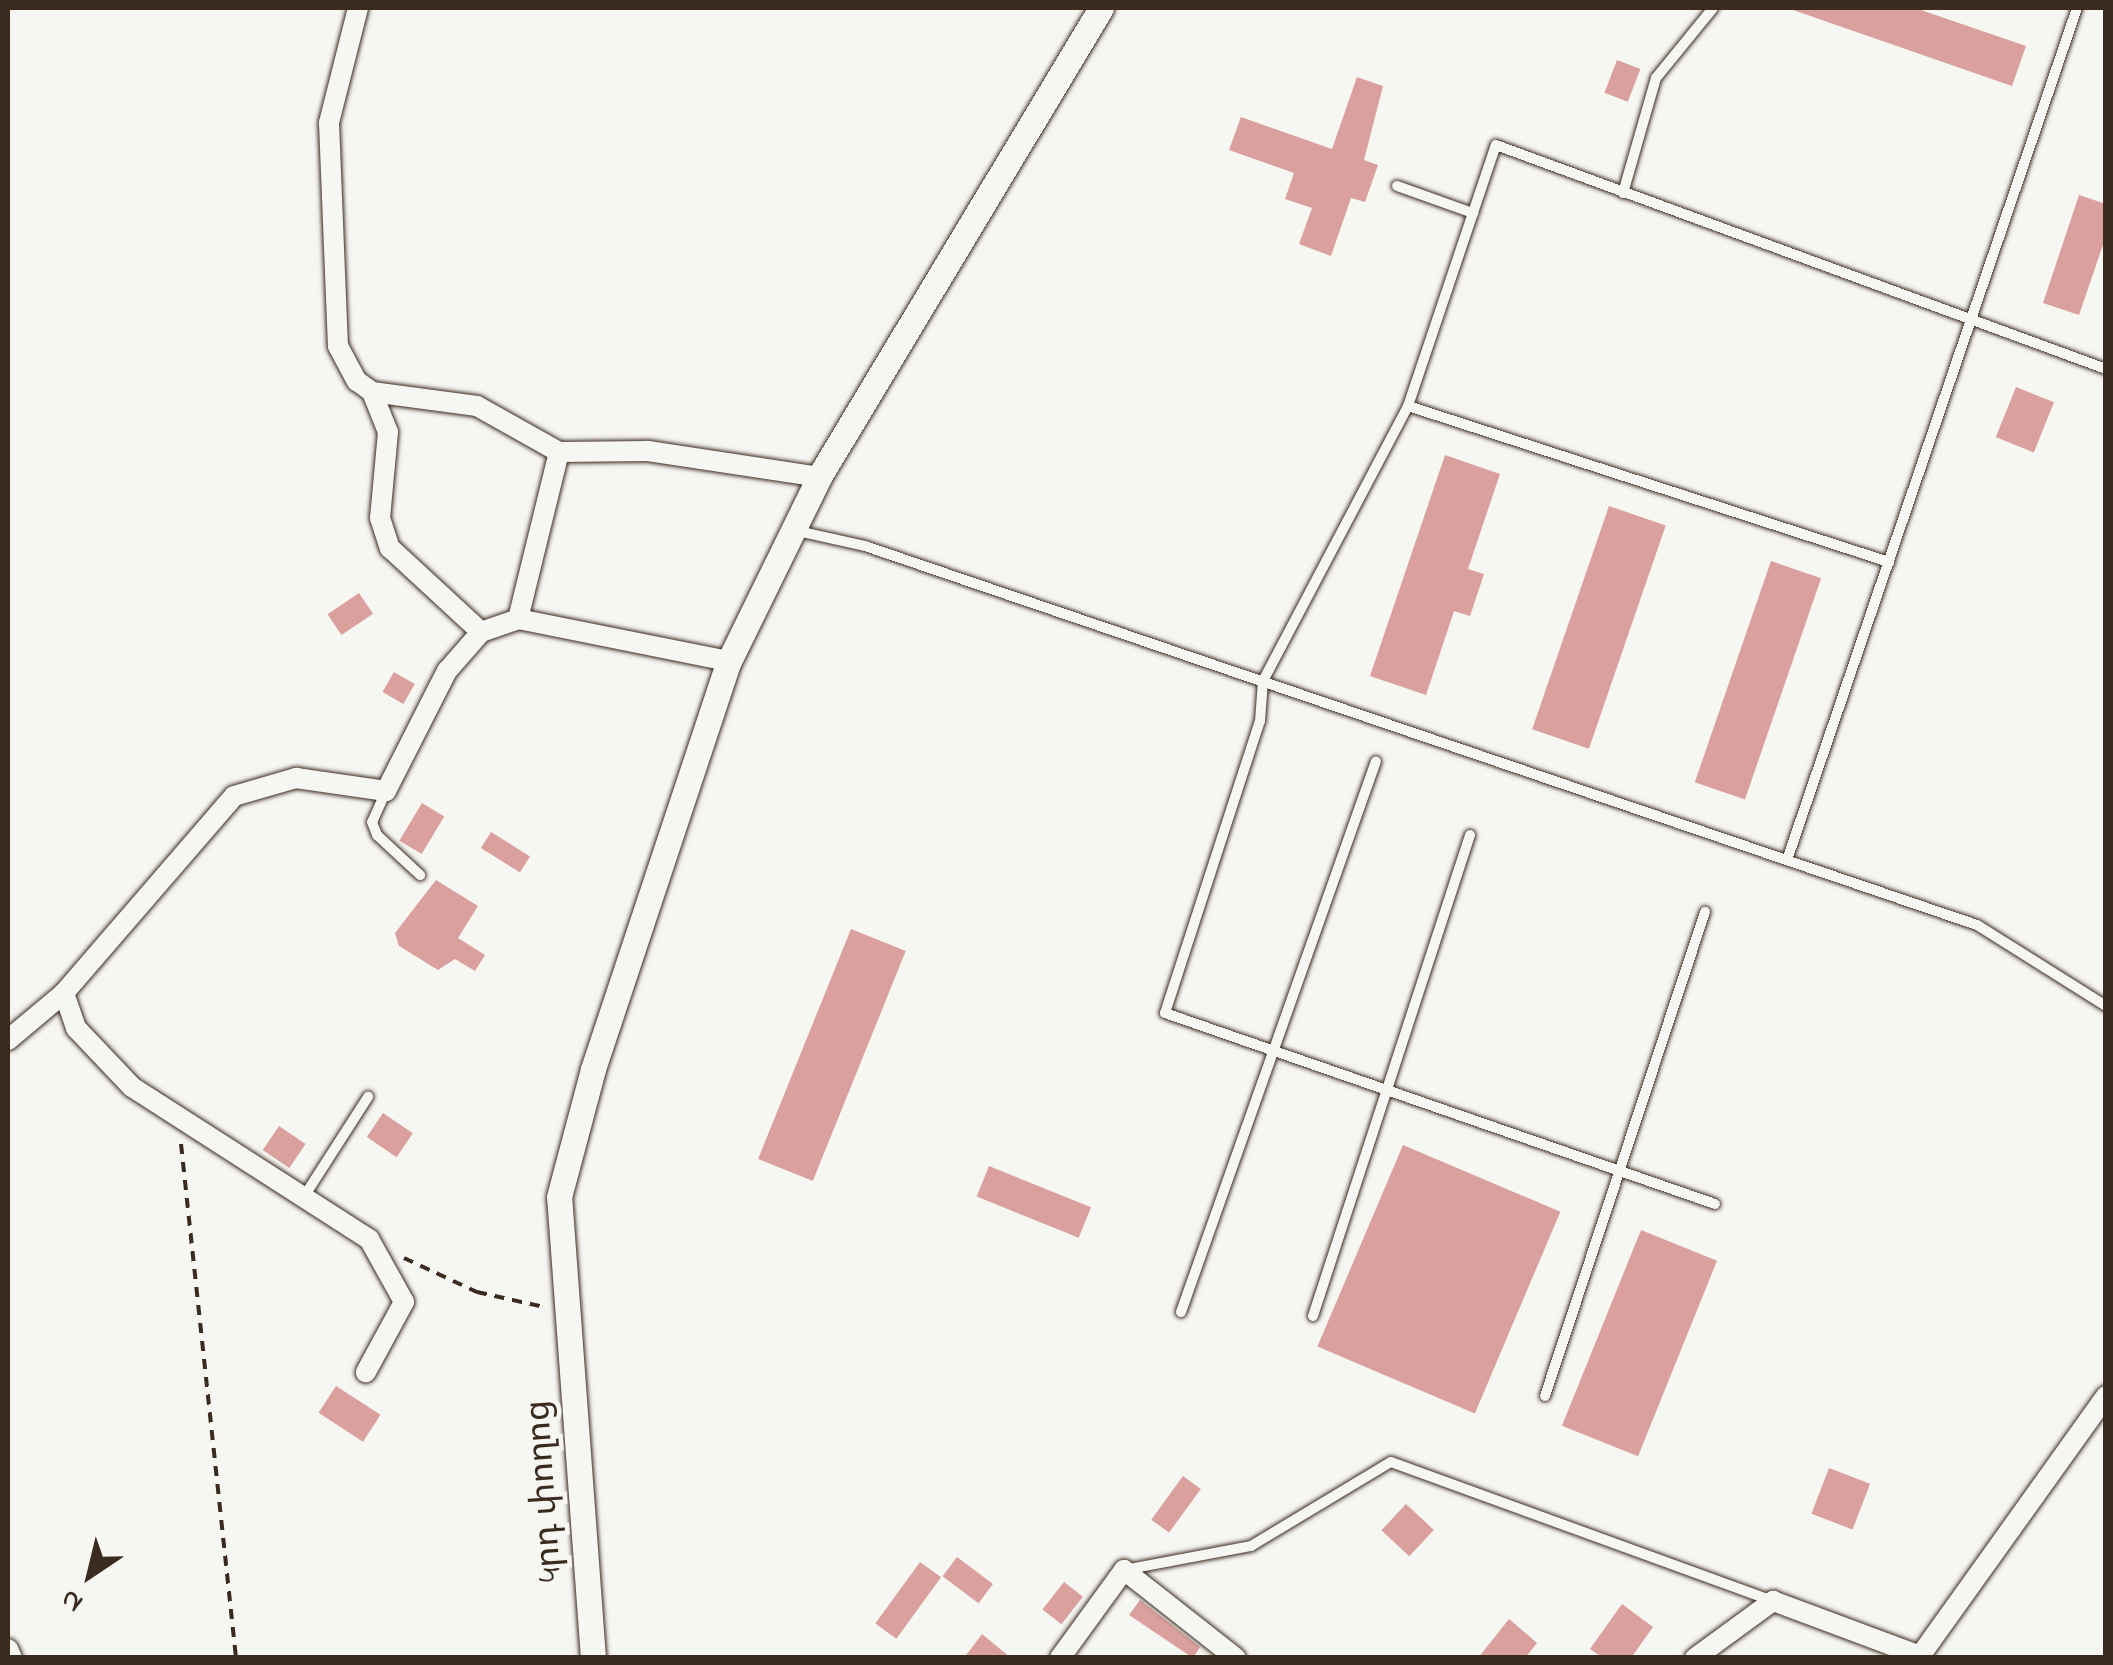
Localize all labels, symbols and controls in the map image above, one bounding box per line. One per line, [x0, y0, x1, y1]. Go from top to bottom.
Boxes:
street label: 4րդ փողոց [519, 1399, 573, 1583]
north arrow [40, 1525, 140, 1625]
text: N [53, 1578, 92, 1622]

